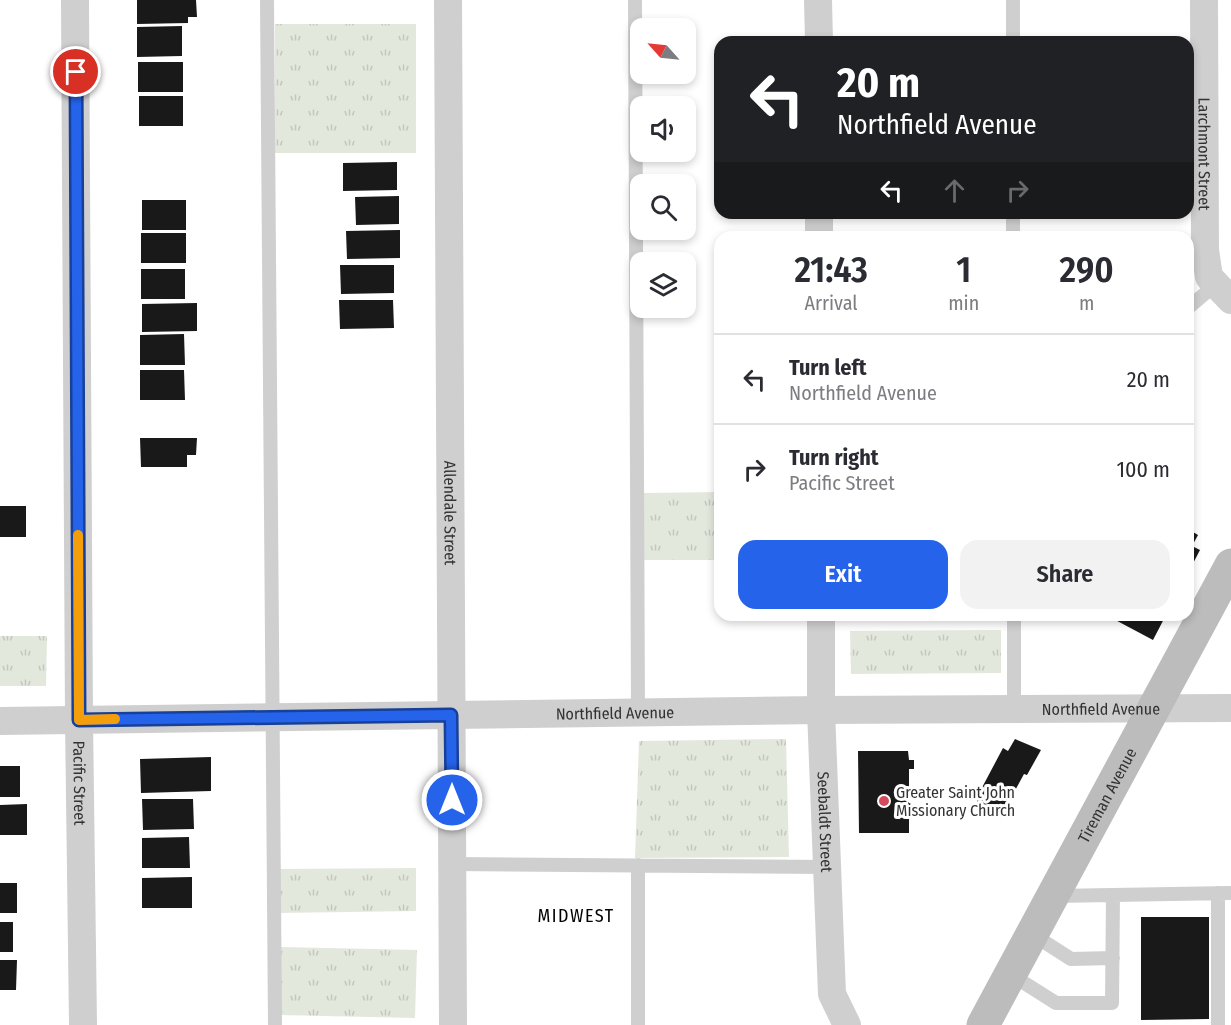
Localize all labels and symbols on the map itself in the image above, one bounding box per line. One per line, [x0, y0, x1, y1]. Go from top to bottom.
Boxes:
north arrow [630, 18, 696, 84]
pin [50, 46, 101, 97]
street label: Larchmont Street [1194, 98, 1214, 211]
street label: Allendale Street [440, 461, 460, 566]
street label: Northfield Avenue [1042, 699, 1160, 719]
street label: Northfield Avenue [556, 703, 674, 724]
street label: Pacific Street [69, 741, 89, 826]
street label: Tireman Avenue [1074, 745, 1141, 846]
position arrow [420, 768, 484, 832]
street label: Seebaldt Street [813, 771, 836, 873]
place label: Greater Saint John Missionary Church [896, 783, 1015, 820]
marker: Greater Saint John Missionary Church [877, 794, 891, 808]
district label: MIDWEST [537, 905, 615, 927]

